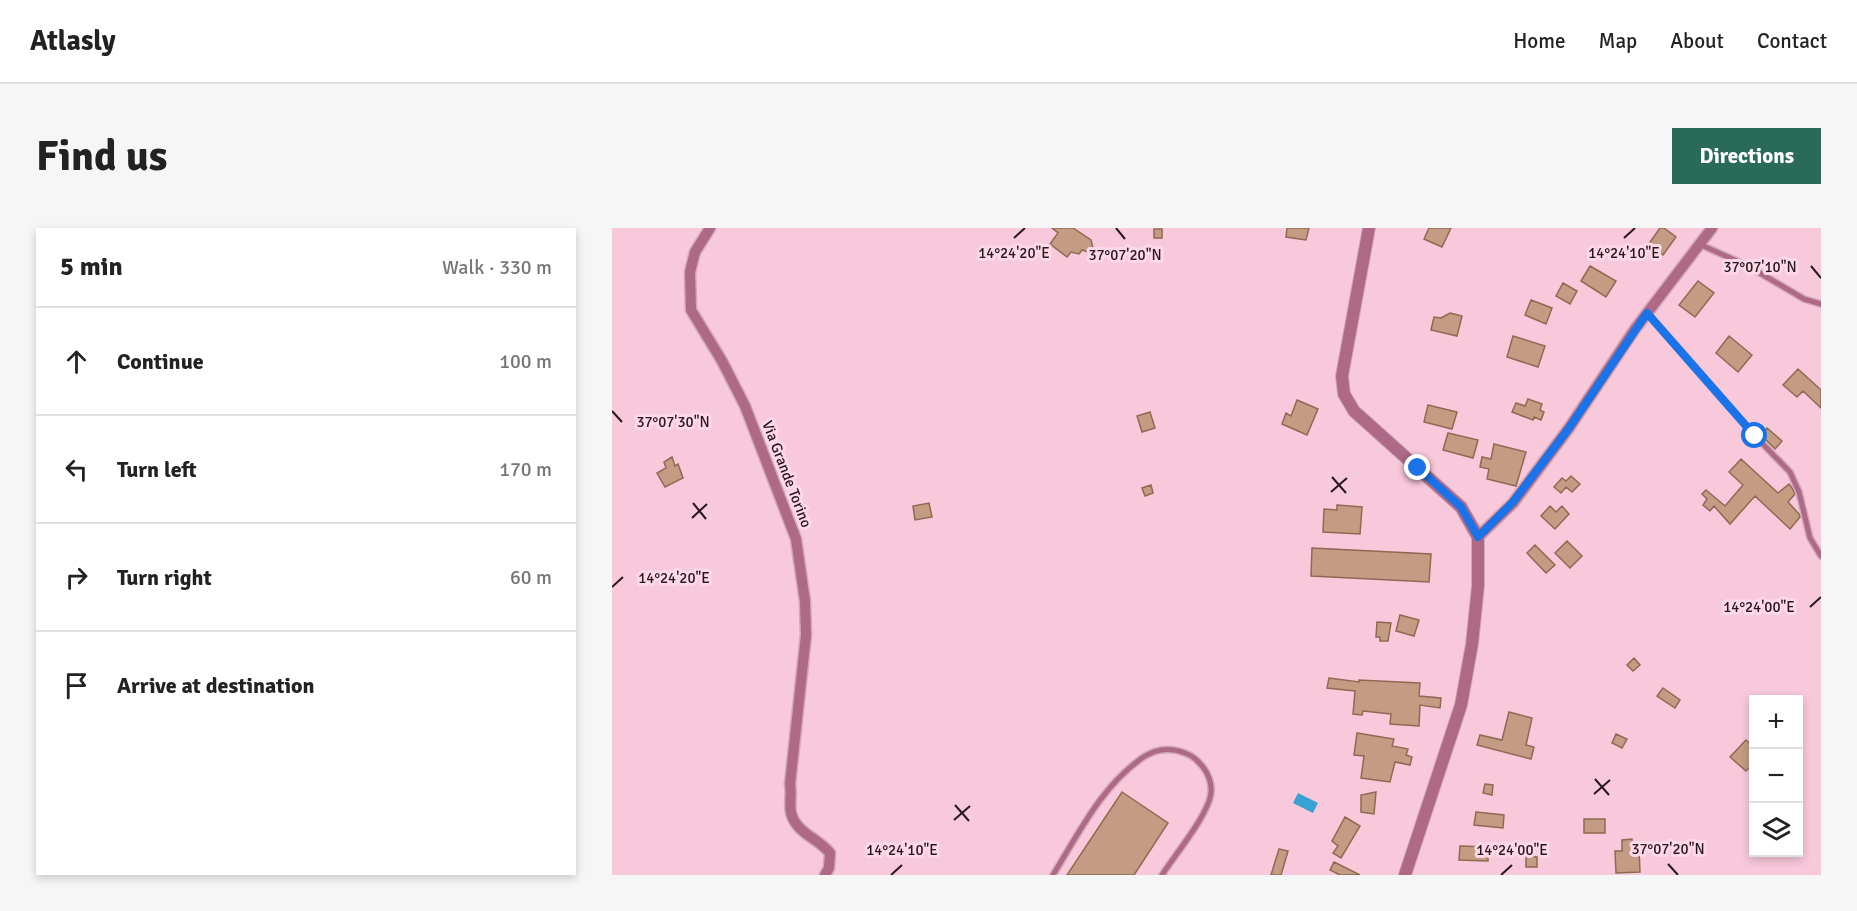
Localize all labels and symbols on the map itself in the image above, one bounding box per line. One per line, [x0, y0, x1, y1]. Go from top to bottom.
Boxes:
text: 14°24'20"E [978, 244, 1050, 262]
text: 14°24'10"E [1588, 244, 1660, 262]
text: 37°07'20"N [1088, 246, 1162, 264]
text: 37°07'10"N [1723, 258, 1797, 276]
text: 37°07'30"N [636, 413, 710, 431]
street label: Via Grande Torino [758, 418, 816, 530]
route start [1741, 422, 1767, 448]
route end [1404, 454, 1430, 480]
text: 14°24'20"E [638, 569, 710, 587]
text: 14°24'00"E [1723, 598, 1795, 616]
text: 37°07'20"N [1631, 840, 1705, 858]
text: 14°24'10"E [866, 841, 938, 859]
text: 14°24'00"E [1476, 841, 1548, 859]

